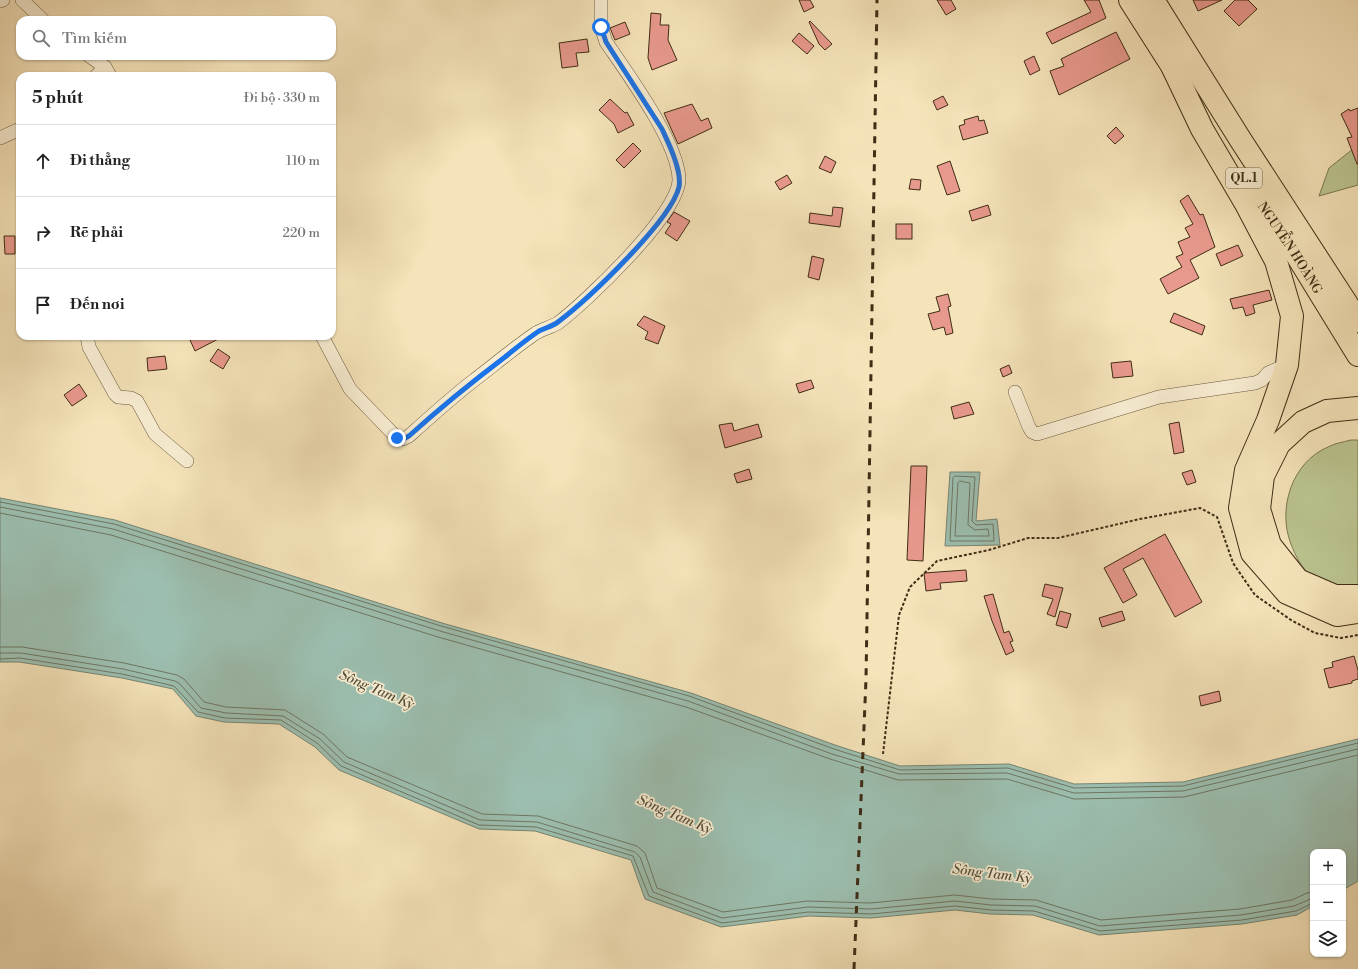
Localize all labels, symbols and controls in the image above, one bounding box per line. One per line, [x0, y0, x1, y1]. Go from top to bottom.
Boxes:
search box [16, 16, 336, 60]
route start [592, 18, 610, 36]
icon: search [30, 27, 52, 49]
text: Tìm kiếm [62, 29, 127, 48]
text: 5 phút [32, 87, 83, 109]
text: Đi bộ · 330 m [244, 90, 320, 106]
icon: ahead [32, 150, 54, 172]
text: Đi thẳng [70, 151, 130, 170]
text: 110 m [286, 153, 320, 169]
road number: QL.1 [1226, 168, 1262, 188]
street label: NGUYỄN HOÀNG [1254, 199, 1326, 297]
icon: right [32, 222, 54, 244]
text: Rẽ phải [70, 223, 123, 242]
text: 220 m [282, 225, 320, 241]
icon: arrive [32, 294, 54, 316]
text: Đến nơi [70, 295, 124, 314]
route end [388, 429, 406, 447]
water label: Sông Tam Kỳ [336, 666, 418, 714]
water label: Sông Tam Kỳ [634, 791, 716, 839]
map controls [1310, 849, 1346, 957]
button: + [1310, 849, 1346, 885]
water label: Sông Tam Kỳ [951, 860, 1033, 888]
button: − [1310, 885, 1346, 921]
button: layers [1310, 921, 1346, 957]

